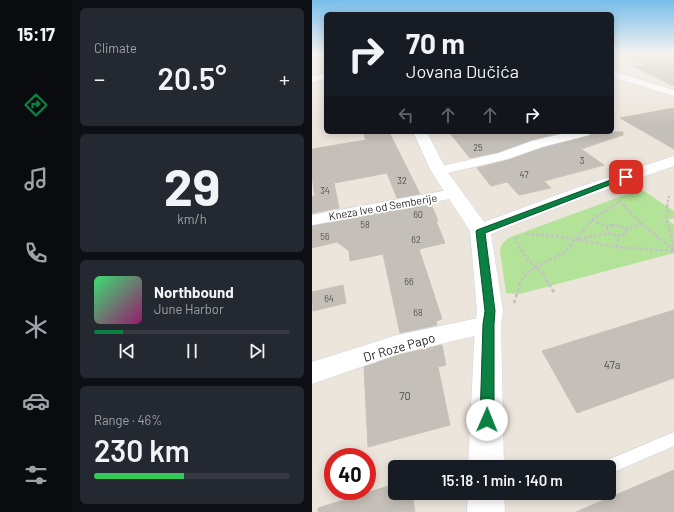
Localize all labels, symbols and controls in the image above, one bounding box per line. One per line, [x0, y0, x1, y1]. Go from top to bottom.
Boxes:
text: 15:17 [17, 23, 55, 45]
text: 70 m [406, 26, 465, 60]
icon: right [340, 28, 392, 80]
text: Climate [94, 40, 137, 56]
text: 20.5° [158, 60, 227, 96]
text: Jovana Dučića [406, 60, 519, 82]
text: − [94, 65, 105, 91]
text: + [279, 65, 290, 91]
icon: directions [22, 91, 50, 119]
icon: left [395, 104, 417, 126]
icon: ahead [437, 104, 459, 126]
icon: ahead [479, 104, 501, 126]
icon: right [521, 104, 543, 126]
house number: 25 [473, 142, 483, 153]
text: 29 [164, 154, 220, 216]
house number: 3 [580, 155, 585, 166]
pin [609, 160, 643, 194]
icon: music [22, 165, 50, 193]
icon: arrive [615, 166, 637, 188]
house number: 47 [520, 169, 529, 180]
house number: 32 [397, 175, 407, 186]
house number: 34 [320, 185, 330, 196]
street label: Kneza Ive od Semberije [328, 191, 438, 222]
house number: 60 [413, 209, 423, 220]
text: km/h [177, 211, 207, 227]
house number: 58 [360, 219, 370, 230]
house number: 56 [320, 231, 330, 242]
house number: 62 [411, 234, 421, 245]
icon: phone [22, 239, 50, 267]
house number: 66 [404, 276, 414, 287]
text: Northbound [154, 283, 234, 301]
house number: 64 [324, 293, 334, 304]
text: June Harbor [154, 301, 224, 317]
house number: 68 [413, 307, 423, 318]
icon: climate [22, 313, 50, 341]
street label: Dr Roze Papo [361, 329, 437, 365]
icon: previous [116, 340, 138, 362]
icon: pause [181, 340, 203, 362]
icon: next [246, 340, 268, 362]
house number: 47a [604, 358, 620, 371]
icon: car [22, 387, 50, 415]
house number: 70 [399, 389, 411, 402]
position arrow [466, 399, 508, 441]
text: Range · 46% [94, 412, 162, 428]
text: 230 km [94, 432, 190, 468]
speed limit sign: 40 [324, 448, 376, 500]
icon: filters [22, 461, 50, 489]
text: 15:18 · 1 min · 140 m [441, 471, 563, 489]

